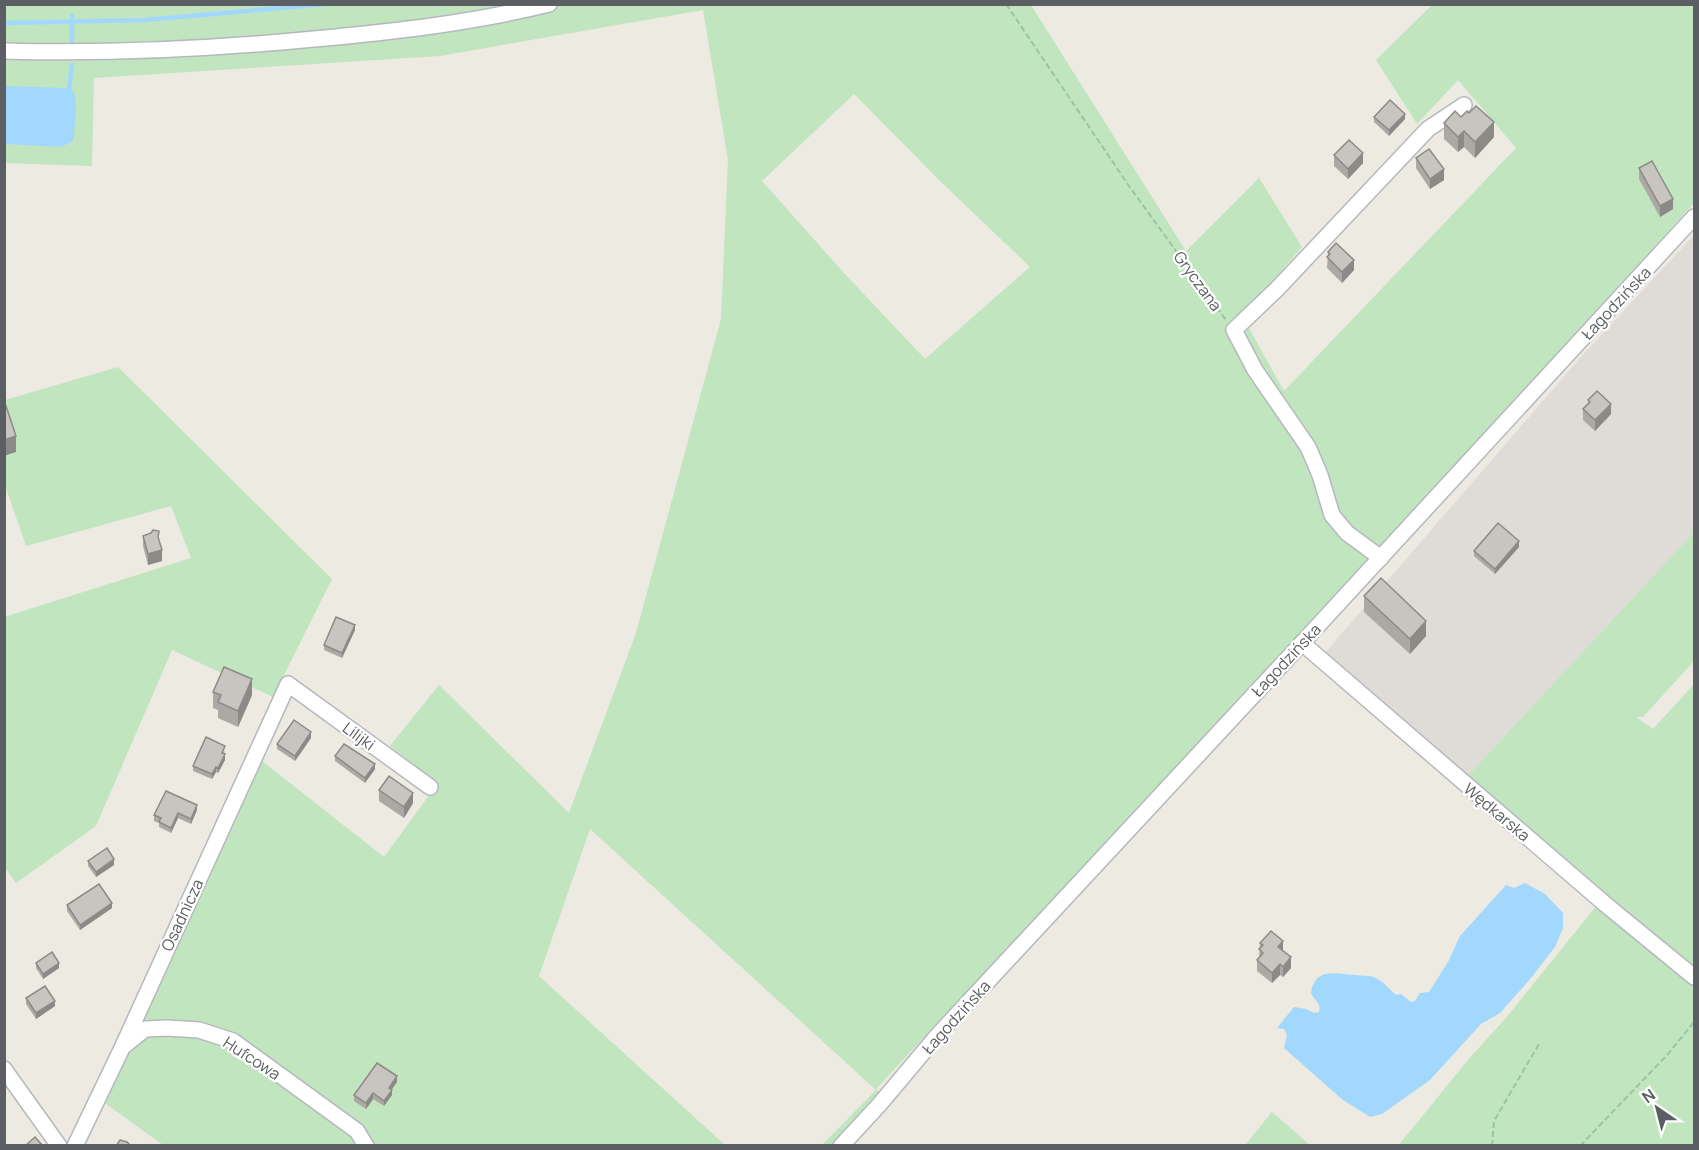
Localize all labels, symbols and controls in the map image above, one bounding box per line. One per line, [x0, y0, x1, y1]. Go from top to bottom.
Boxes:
street label: Gryczana [1169, 247, 1227, 315]
street label: Łagodzińska [1576, 262, 1656, 344]
street label: Łagodzińska [1246, 619, 1326, 701]
street label: Lilijki [338, 717, 380, 755]
street label: Wędkarska [1459, 778, 1535, 846]
street label: Osadnicza [156, 875, 208, 955]
street label: Łagodzińska [917, 975, 995, 1059]
street label: Hufcowa [219, 1031, 285, 1085]
north arrow [1627, 1078, 1687, 1138]
text: N [1637, 1083, 1659, 1108]

